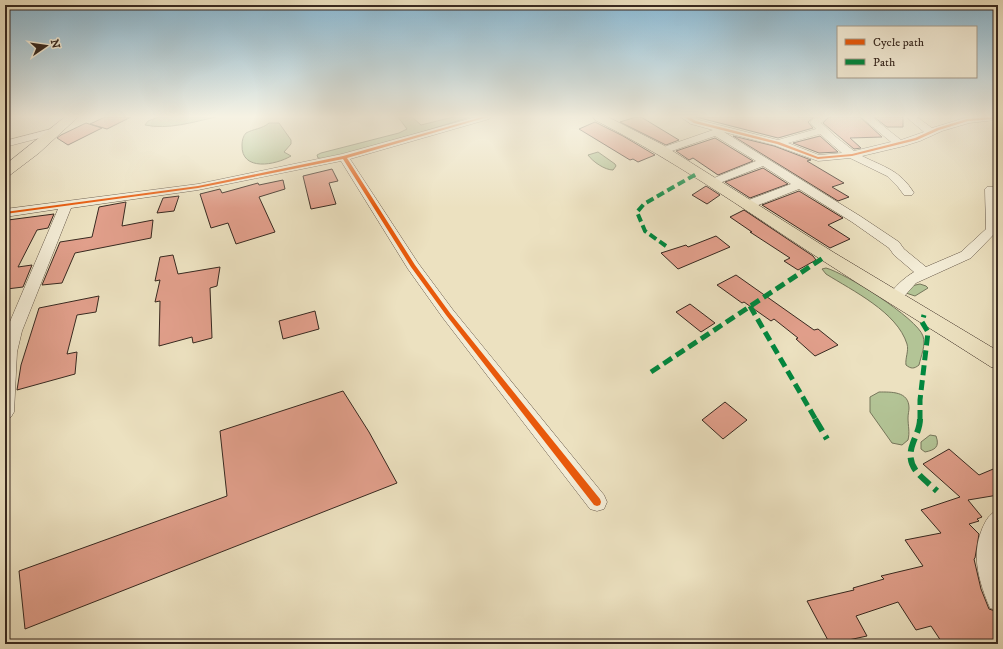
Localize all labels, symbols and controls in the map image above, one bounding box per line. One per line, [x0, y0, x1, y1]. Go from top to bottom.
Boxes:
north arrow [26, 26, 66, 66]
legend [837, 26, 977, 78]
text: Cycle path [873, 35, 925, 50]
text: N [47, 38, 63, 50]
text: Path [873, 55, 896, 70]

